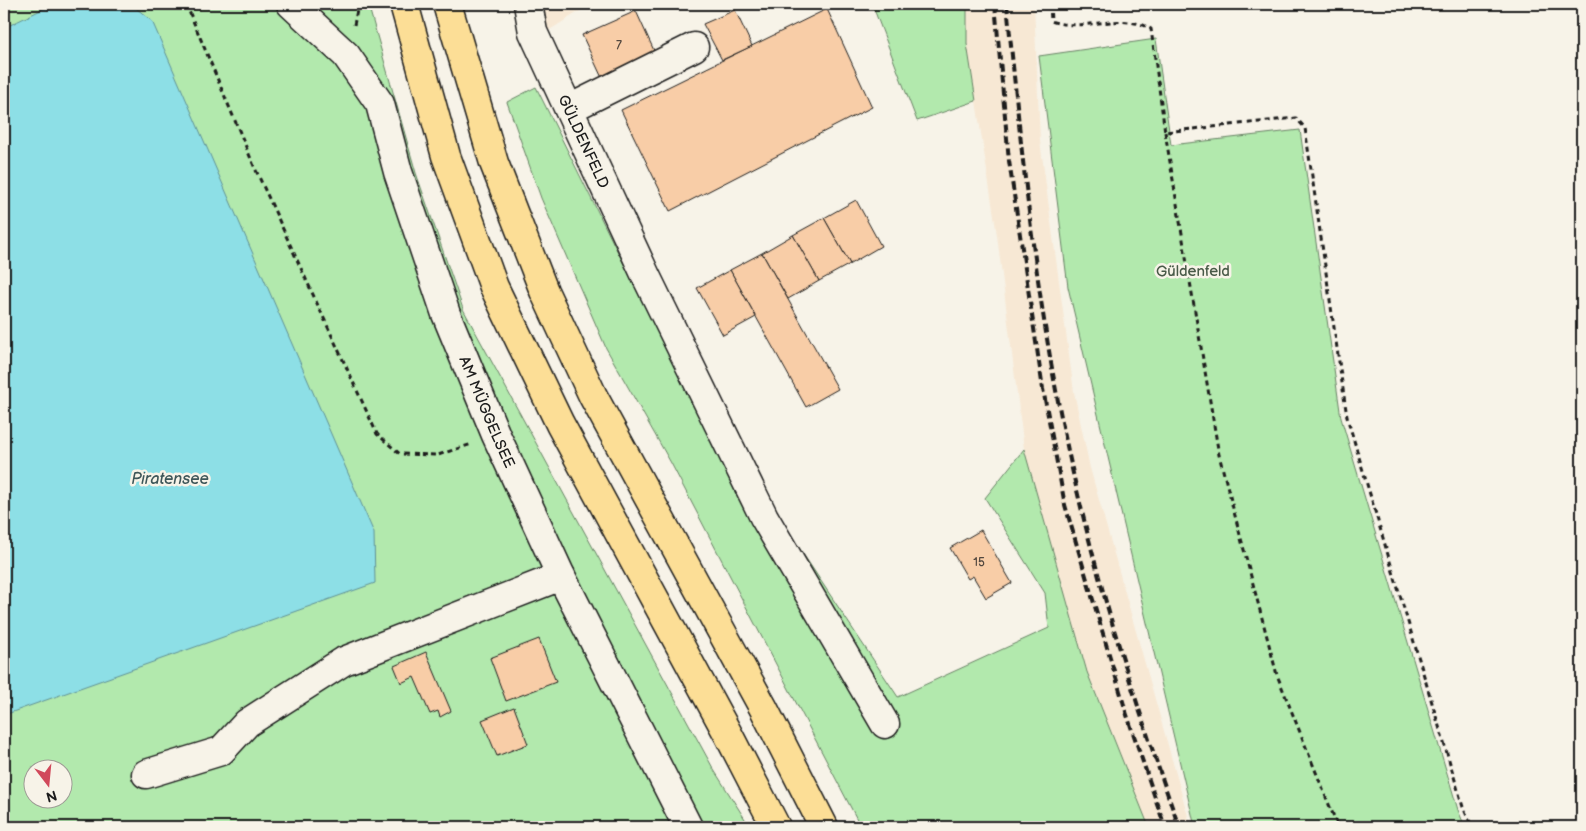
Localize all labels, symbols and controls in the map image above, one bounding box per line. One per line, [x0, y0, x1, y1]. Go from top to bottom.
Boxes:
house number: 7 [616, 38, 622, 53]
street label: GÜLDENFELD [554, 92, 614, 191]
park label: Güldenfeld [1156, 262, 1230, 281]
street label: AM MÜGGELSEE [455, 353, 519, 471]
water label: Piratensee [131, 470, 209, 489]
house number: 15 [973, 555, 985, 570]
north arrow [22, 758, 72, 808]
text: N [44, 786, 59, 806]

